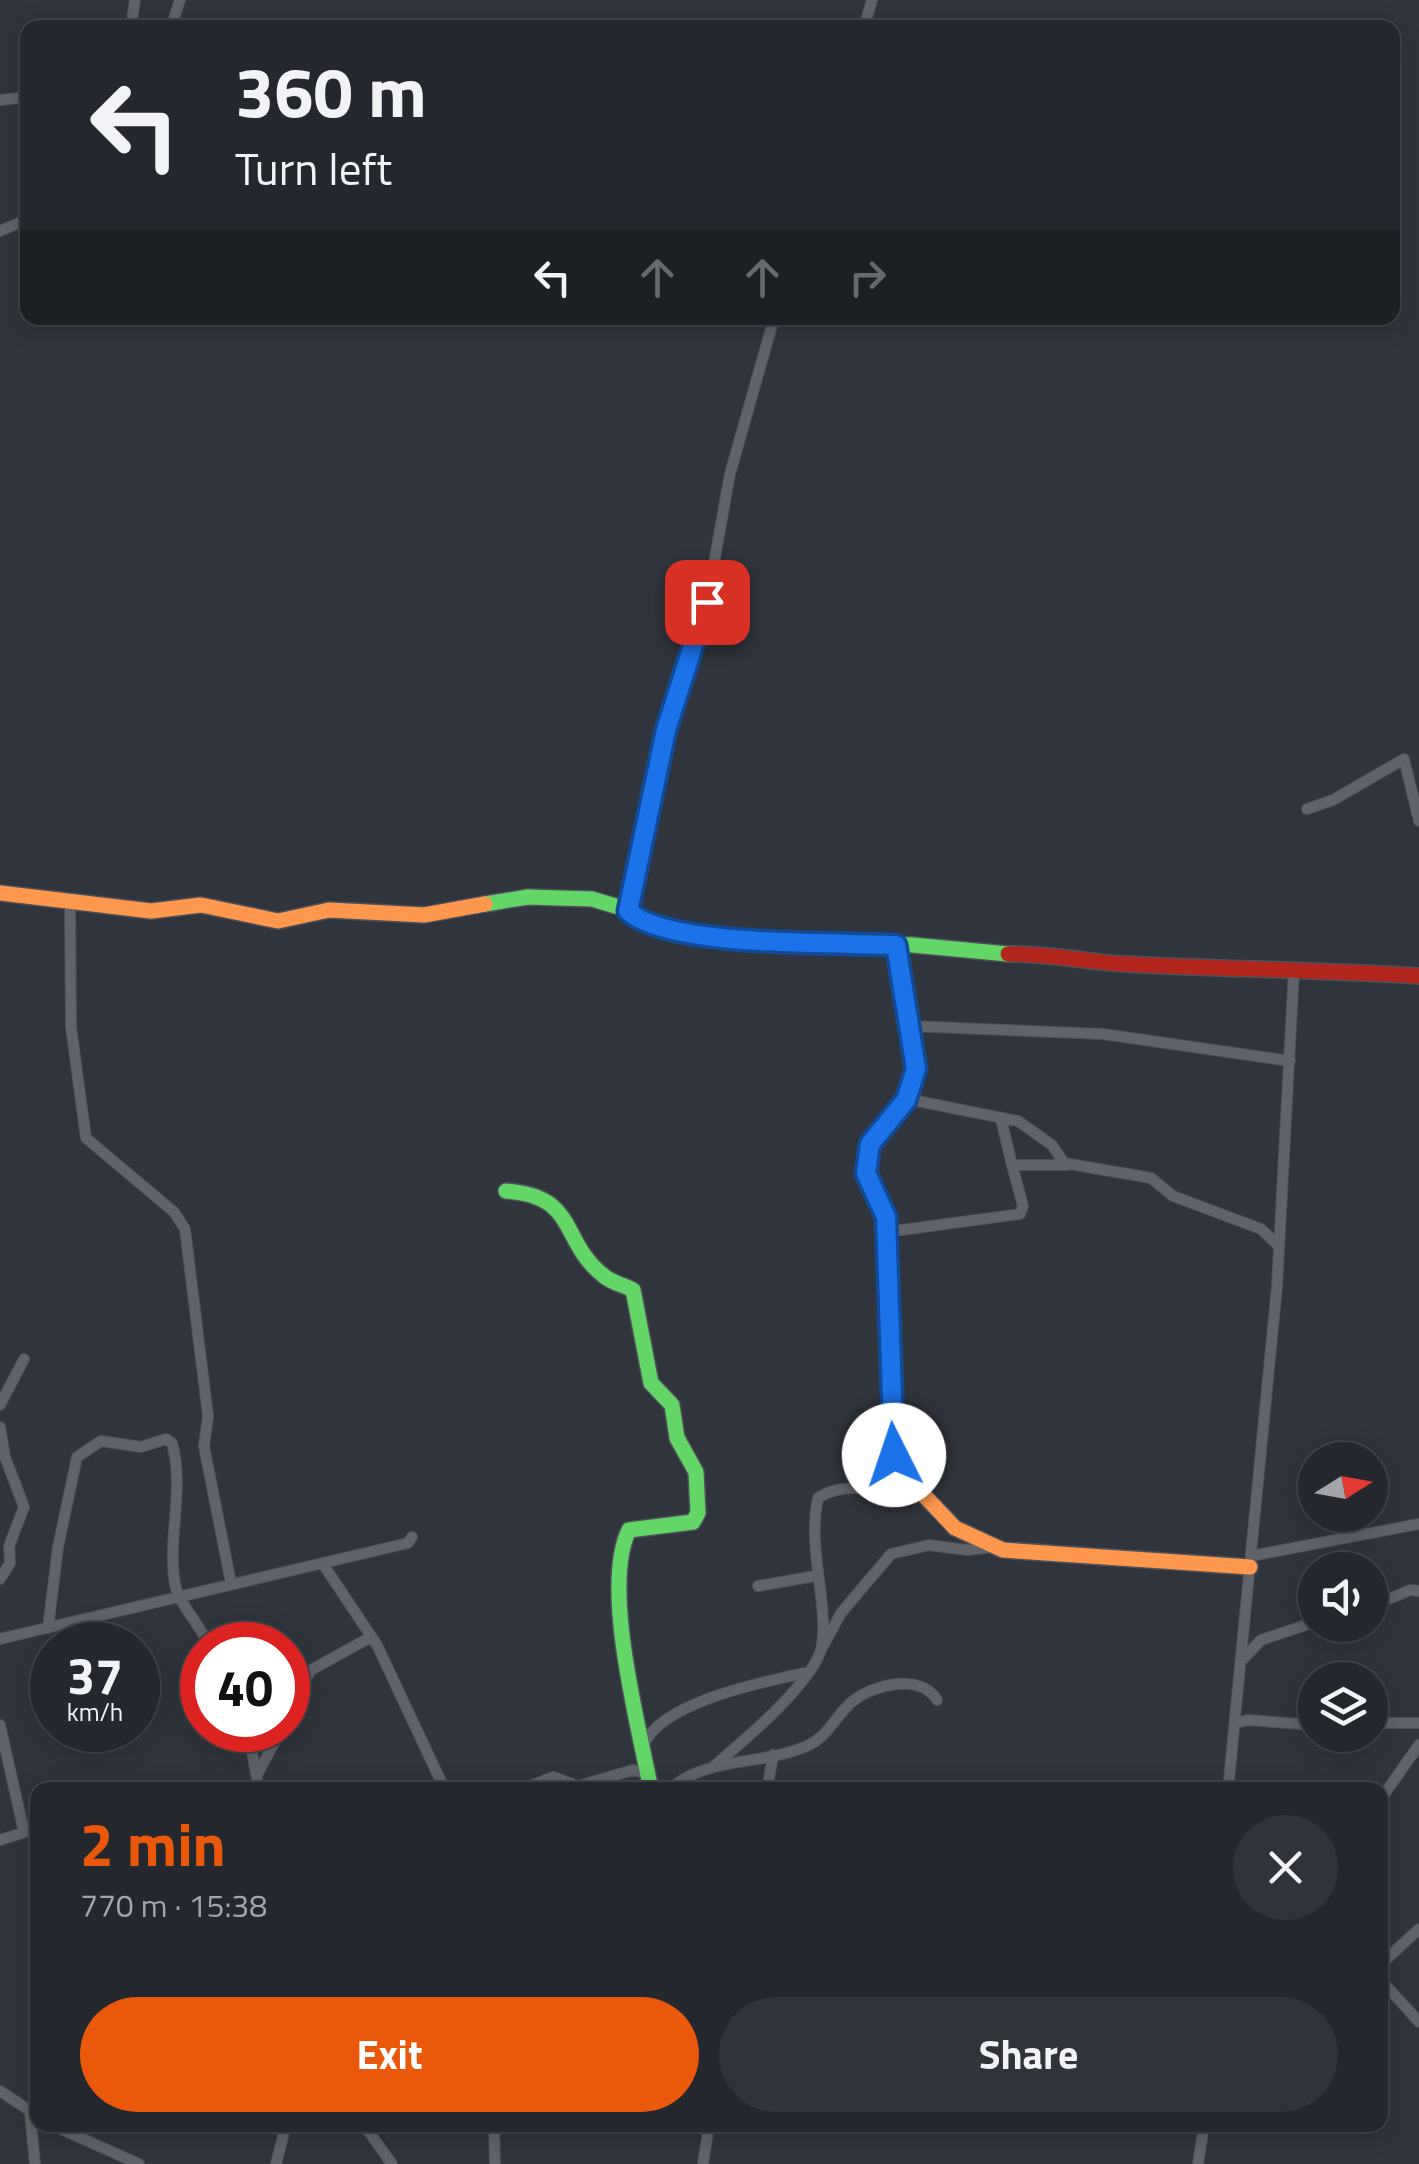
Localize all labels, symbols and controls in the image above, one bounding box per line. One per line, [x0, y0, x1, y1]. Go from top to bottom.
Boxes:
text: 360 m [235, 38, 427, 144]
icon: left [70, 60, 200, 190]
text: Turn left [235, 134, 392, 202]
icon: left [525, 250, 580, 305]
icon: ahead [630, 250, 685, 305]
icon: ahead [735, 250, 790, 305]
icon: right [840, 250, 895, 305]
pin [665, 560, 750, 645]
icon: arrive [680, 575, 735, 630]
position arrow [842, 1403, 946, 1507]
north arrow [1298, 1442, 1388, 1532]
map controls [1298, 1442, 1388, 1752]
button: sound [1298, 1552, 1388, 1642]
speed limit sign: 40 [180, 1622, 310, 1752]
text: 37 [67, 1637, 123, 1713]
button: layers [1298, 1662, 1388, 1752]
text: km/h [67, 1693, 123, 1731]
text: 2 min [80, 1798, 226, 1889]
button: close [1233, 1815, 1338, 1920]
text: 770 m · 15:38 [80, 1881, 267, 1929]
button: Exit [80, 1997, 699, 2112]
button: Share [719, 1997, 1338, 2112]

